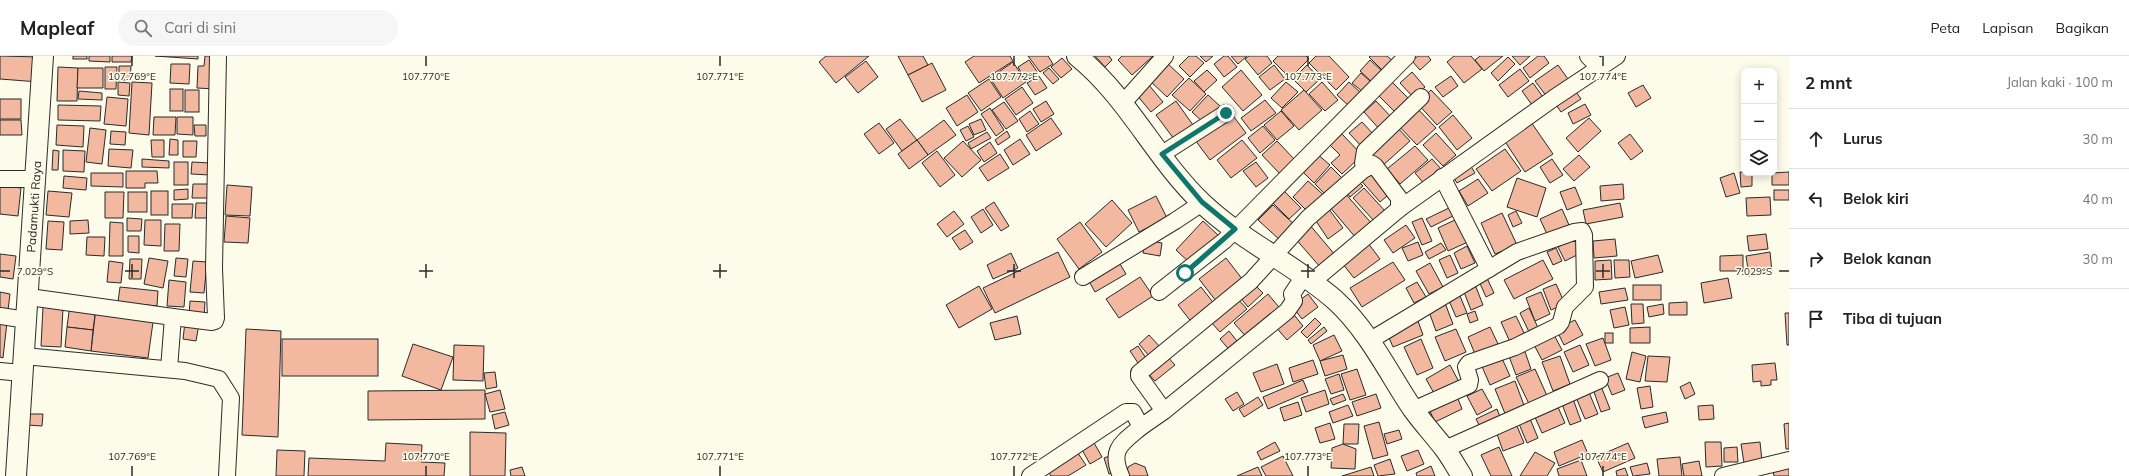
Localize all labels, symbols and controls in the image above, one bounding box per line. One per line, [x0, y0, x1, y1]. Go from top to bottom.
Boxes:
search box [118, 10, 398, 46]
text: Mapleaf [20, 16, 94, 40]
icon: search [132, 17, 154, 39]
text: Cari di sini [164, 18, 236, 37]
text: Peta [1931, 19, 1960, 37]
text: Lapisan [1982, 19, 2034, 37]
text: Bagikan [2056, 19, 2109, 37]
map controls [1741, 68, 1777, 176]
button: + [1741, 68, 1777, 104]
text: 107.769°E [108, 70, 156, 83]
text: 107.770°E [402, 70, 450, 83]
text: 107.771°E [696, 70, 744, 83]
text: 107.772°E [990, 70, 1038, 83]
text: 107.773°E [1284, 70, 1332, 83]
text: 107.774°E [1579, 70, 1627, 83]
text: 2 mnt [1805, 72, 1852, 93]
text: Jalan kaki · 100 m [2007, 74, 2113, 90]
route end [1217, 104, 1235, 122]
button: − [1741, 104, 1777, 140]
icon: ahead [1805, 128, 1827, 150]
text: Lurus [1843, 129, 1883, 148]
text: 30 m [2083, 131, 2113, 147]
button: layers [1741, 140, 1777, 176]
street label: Padamukti Raya [23, 160, 44, 253]
icon: left [1805, 188, 1827, 210]
text: Belok kiri [1843, 189, 1909, 208]
text: 40 m [2083, 191, 2113, 207]
icon: right [1805, 248, 1827, 270]
text: Belok kanan [1843, 249, 1932, 268]
text: 30 m [2083, 251, 2113, 267]
route start [1176, 264, 1194, 282]
text: 7.029°S [17, 265, 53, 278]
text: 7.029°S [1736, 265, 1772, 278]
icon: arrive [1805, 308, 1827, 330]
text: Tiba di tujuan [1843, 309, 1942, 328]
text: 107.769°E [108, 450, 156, 463]
text: 107.770°E [402, 450, 450, 463]
text: 107.771°E [696, 450, 744, 463]
text: 107.772°E [990, 450, 1038, 463]
text: 107.773°E [1284, 450, 1332, 463]
text: 107.774°E [1579, 450, 1627, 463]

